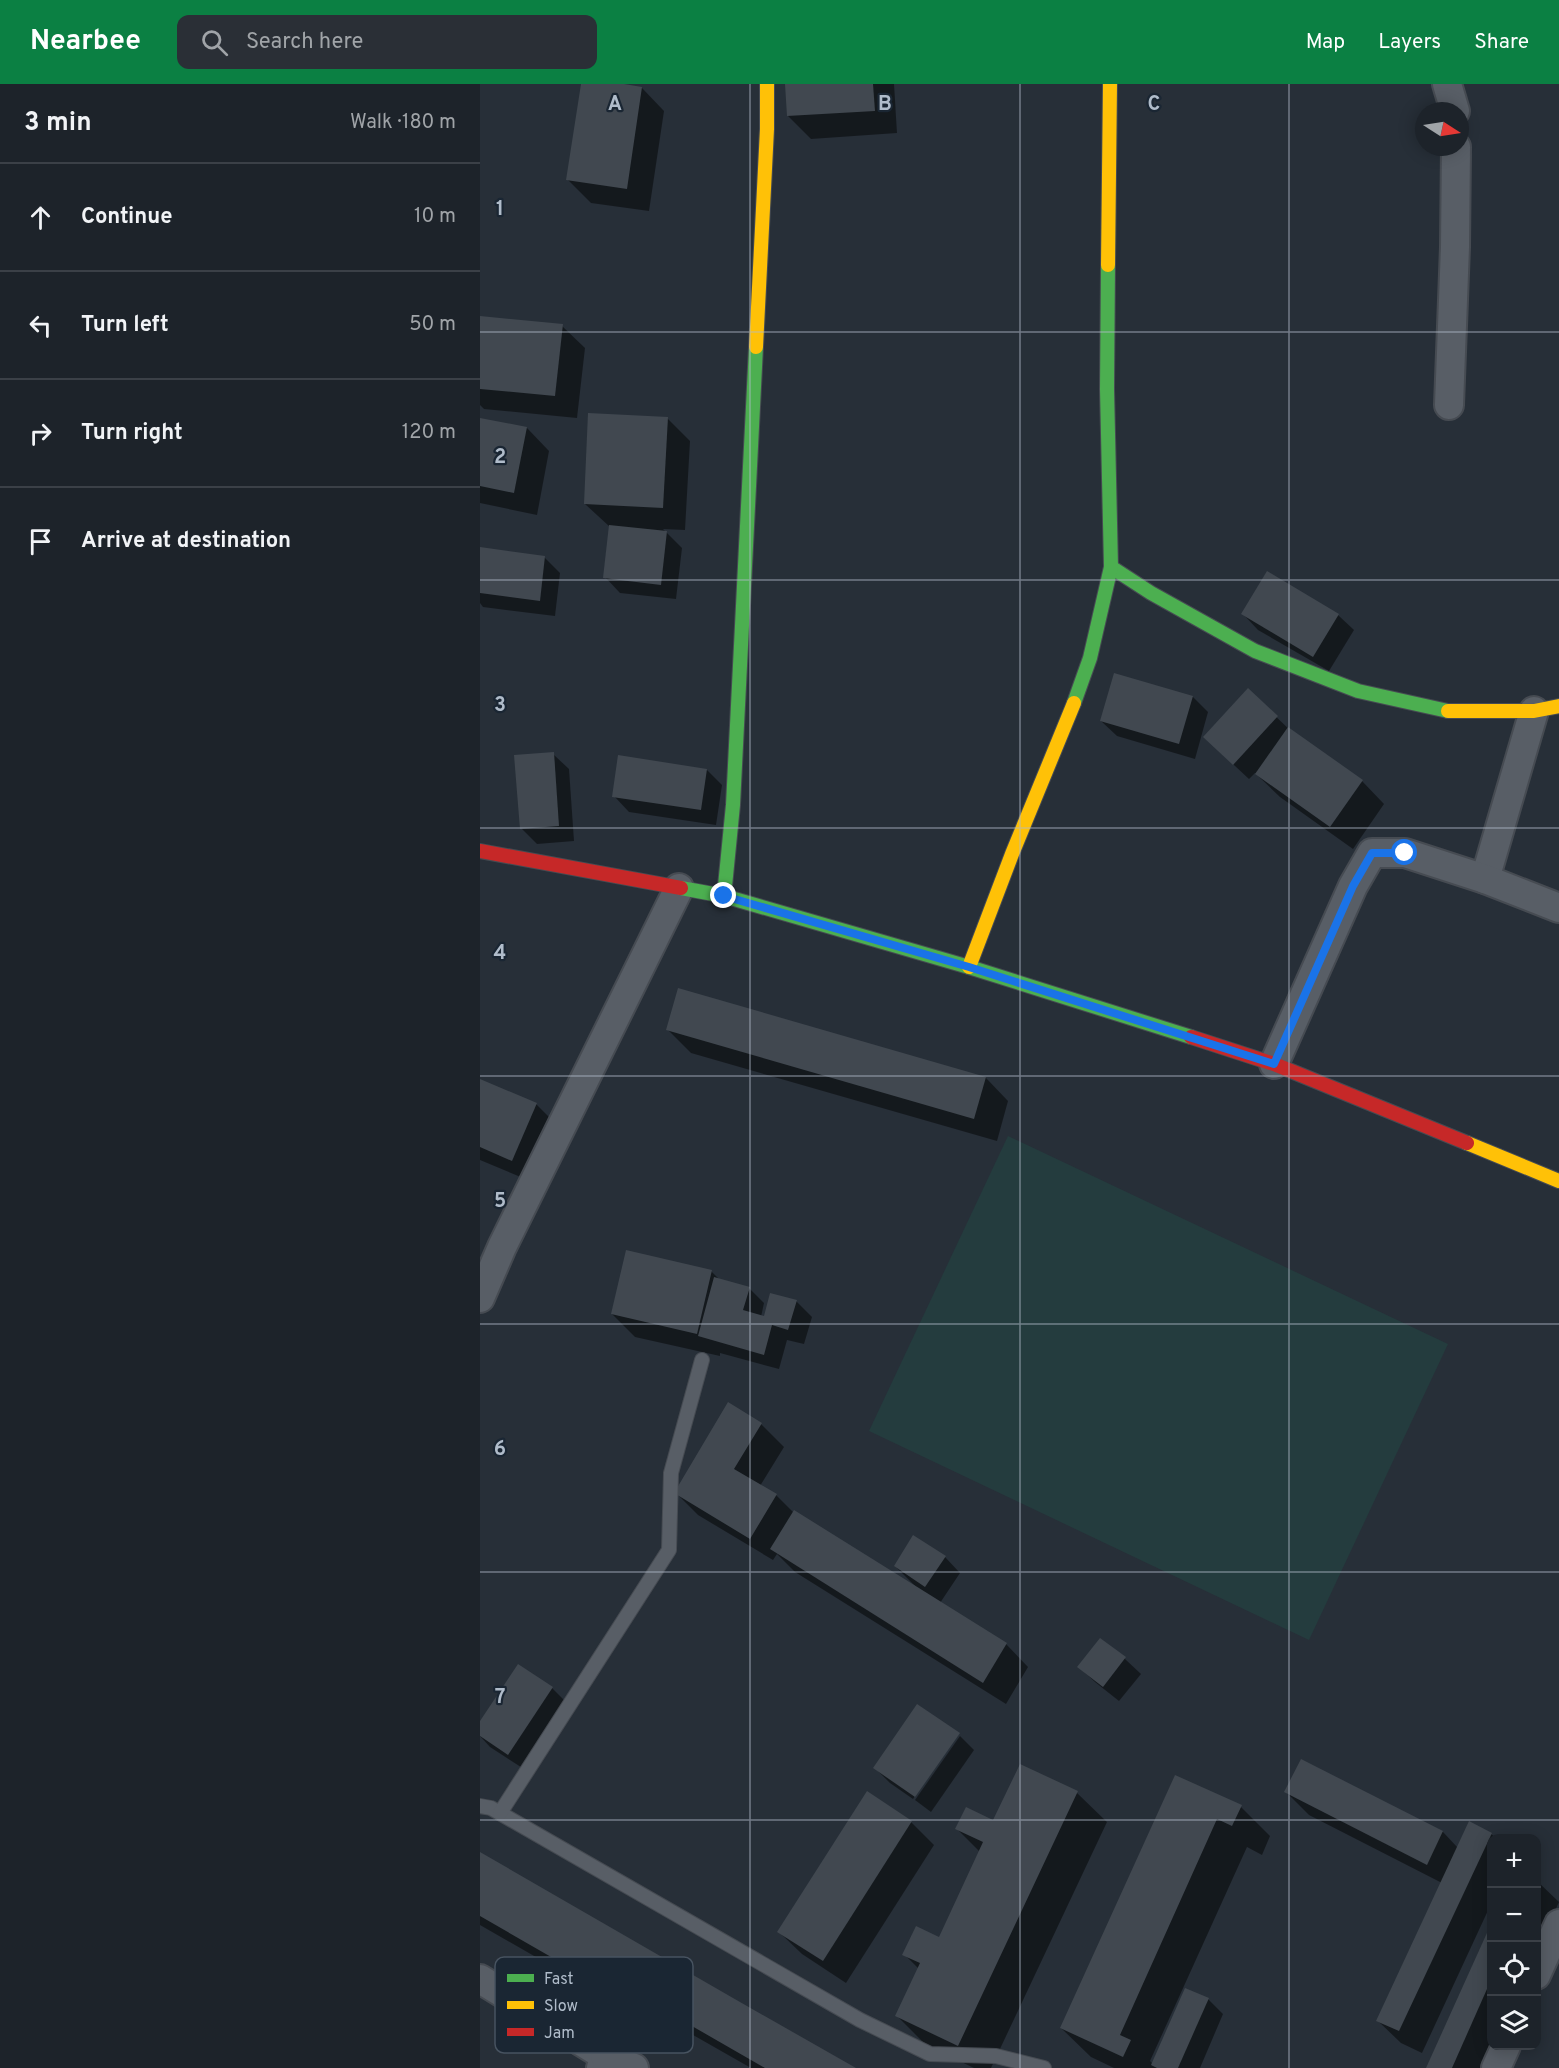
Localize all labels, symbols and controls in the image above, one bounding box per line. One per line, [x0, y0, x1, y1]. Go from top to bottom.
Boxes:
search box [177, 15, 597, 69]
text: Nearbee [30, 24, 141, 60]
icon: search [198, 26, 231, 59]
text: Search here [246, 29, 363, 56]
text: Map [1306, 29, 1345, 56]
text: Layers [1378, 29, 1441, 56]
text: Share [1474, 29, 1529, 56]
text: A [608, 92, 622, 118]
text: B [878, 92, 892, 118]
text: C [1148, 92, 1160, 118]
north arrow [1415, 102, 1469, 156]
text: 3 min [24, 107, 92, 140]
text: Walk · 180 m [350, 110, 456, 136]
text: 1 [496, 197, 504, 223]
icon: ahead [24, 201, 57, 234]
text: Continue [81, 204, 172, 231]
text: 10 m [414, 204, 456, 230]
icon: left [24, 309, 57, 342]
text: Turn left [81, 312, 169, 339]
text: 50 m [409, 312, 456, 338]
icon: right [24, 417, 57, 450]
text: Turn right [81, 420, 183, 447]
text: 120 m [402, 420, 456, 446]
text: 2 [494, 445, 506, 471]
icon: arrive [24, 525, 57, 558]
text: Arrive at destination [81, 528, 291, 555]
text: 3 [494, 693, 506, 719]
route start [1391, 839, 1417, 865]
route end [710, 882, 736, 908]
text: 4 [494, 941, 506, 967]
text: 5 [494, 1189, 506, 1215]
text: 6 [494, 1437, 506, 1463]
text: 7 [495, 1685, 505, 1711]
map controls [1487, 1834, 1541, 2050]
button: + [1487, 1834, 1541, 1888]
button: − [1487, 1888, 1541, 1942]
button: locate [1487, 1942, 1541, 1996]
legend [495, 1957, 693, 2053]
text: Fast [544, 1970, 574, 1990]
button: layers [1487, 1996, 1541, 2050]
text: Slow [544, 1997, 578, 2017]
text: Jam [544, 2024, 575, 2044]

